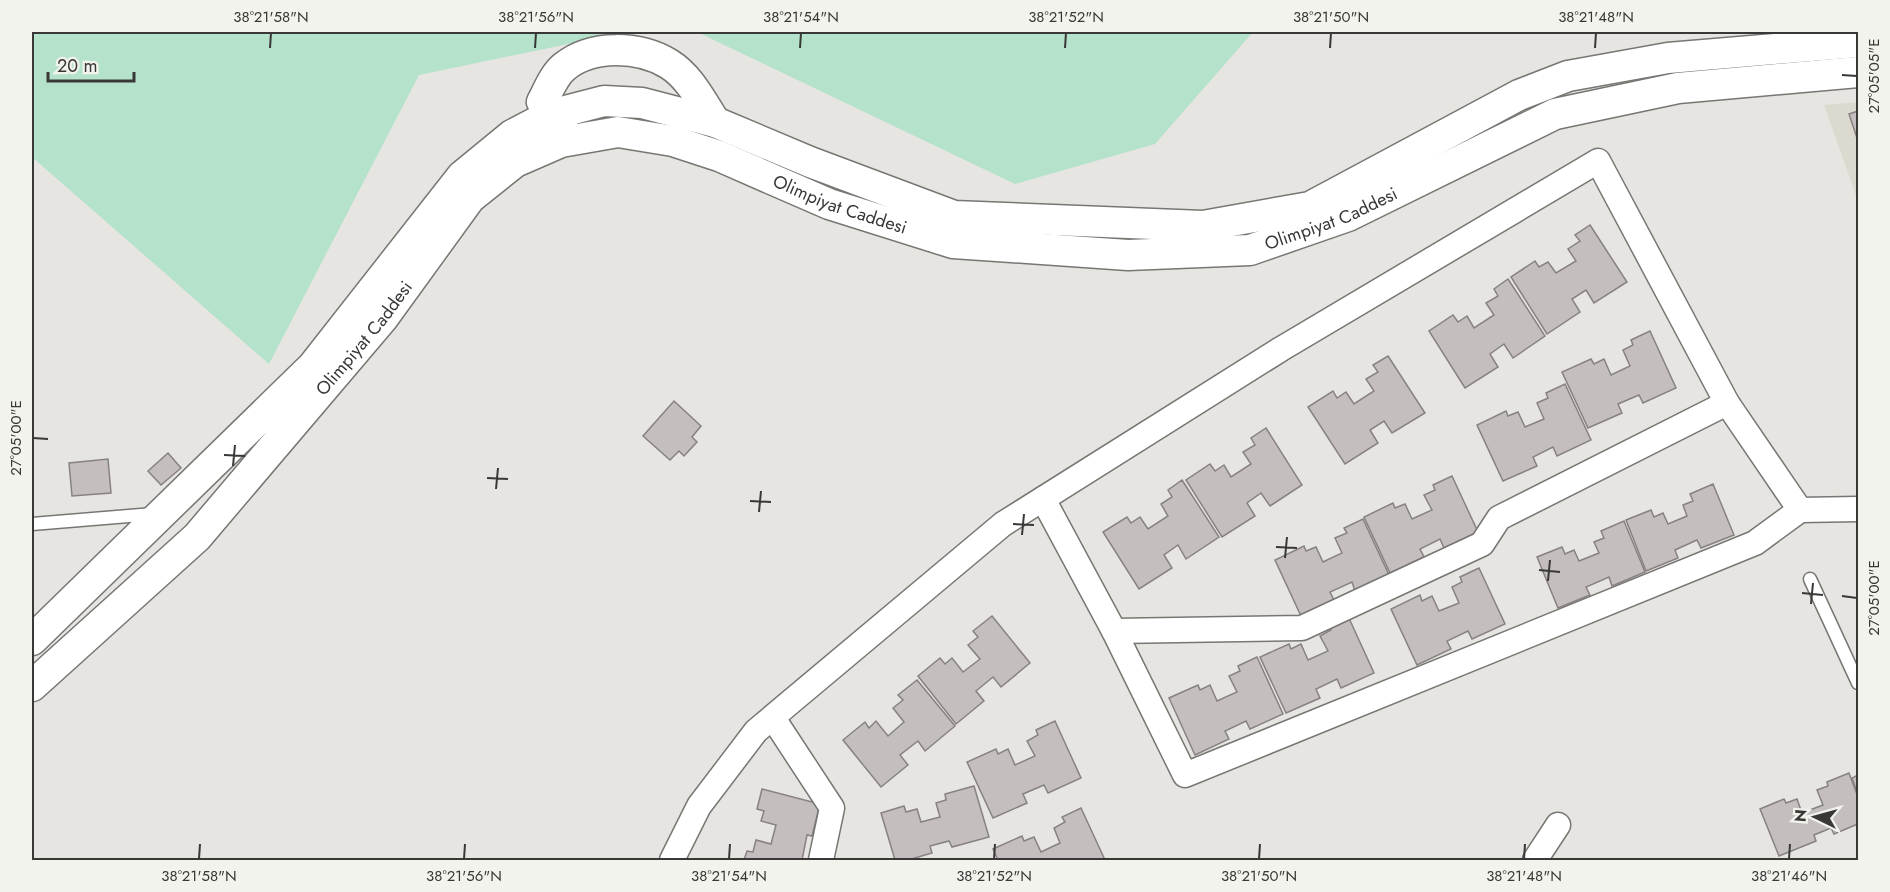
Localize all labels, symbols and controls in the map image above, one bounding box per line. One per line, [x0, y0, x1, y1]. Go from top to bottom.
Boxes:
text: 38°21'58"N [233, 6, 309, 28]
text: 38°21'56"N [498, 6, 574, 28]
text: 38°21'54"N [763, 6, 839, 28]
text: 38°21'52"N [1028, 6, 1104, 28]
text: 38°21'50"N [1293, 6, 1369, 28]
text: 38°21'48"N [1558, 6, 1634, 28]
text: 27°05'05"E [1863, 38, 1885, 114]
scale bar [48, 45, 134, 83]
text: 20 m [57, 53, 97, 79]
street label: Olimpiyat Caddesi [769, 168, 910, 241]
street label: Olimpiyat Caddesi [1261, 181, 1402, 257]
street label: Olimpiyat Caddesi [310, 276, 419, 401]
text: 27°05'00"E [5, 400, 27, 476]
text: 27°05'00"E [1863, 560, 1885, 636]
north arrow [1785, 787, 1845, 847]
text: N [1789, 808, 1813, 823]
text: 38°21'58"N [161, 865, 237, 887]
text: 38°21'56"N [426, 865, 502, 887]
text: 38°21'54"N [691, 865, 767, 887]
text: 38°21'52"N [956, 865, 1032, 887]
text: 38°21'50"N [1221, 865, 1297, 887]
text: 38°21'48"N [1486, 865, 1562, 887]
text: 38°21'46"N [1751, 865, 1827, 887]

